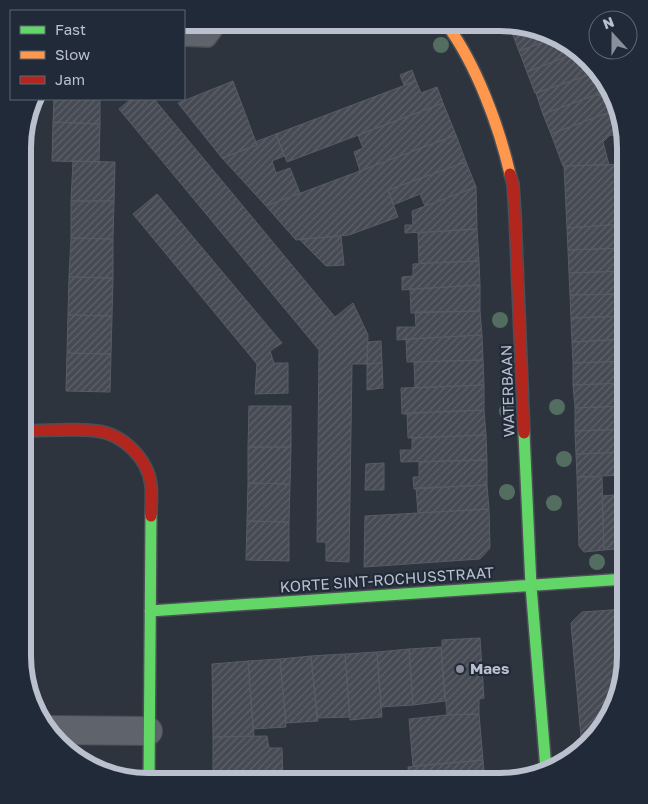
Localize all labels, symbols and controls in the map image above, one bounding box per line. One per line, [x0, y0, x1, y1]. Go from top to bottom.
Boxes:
legend [10, 10, 185, 100]
north arrow [588, 10, 638, 60]
text: N [600, 13, 616, 32]
text: Fast [55, 20, 86, 38]
text: Slow [55, 45, 90, 63]
text: Jam [55, 70, 85, 88]
street label: WATERBAAN [496, 344, 518, 438]
street label: KORTE SINT-ROCHUSSTRAAT [279, 563, 495, 595]
place label: Maes [470, 659, 509, 677]
marker: Maes [454, 663, 466, 675]

